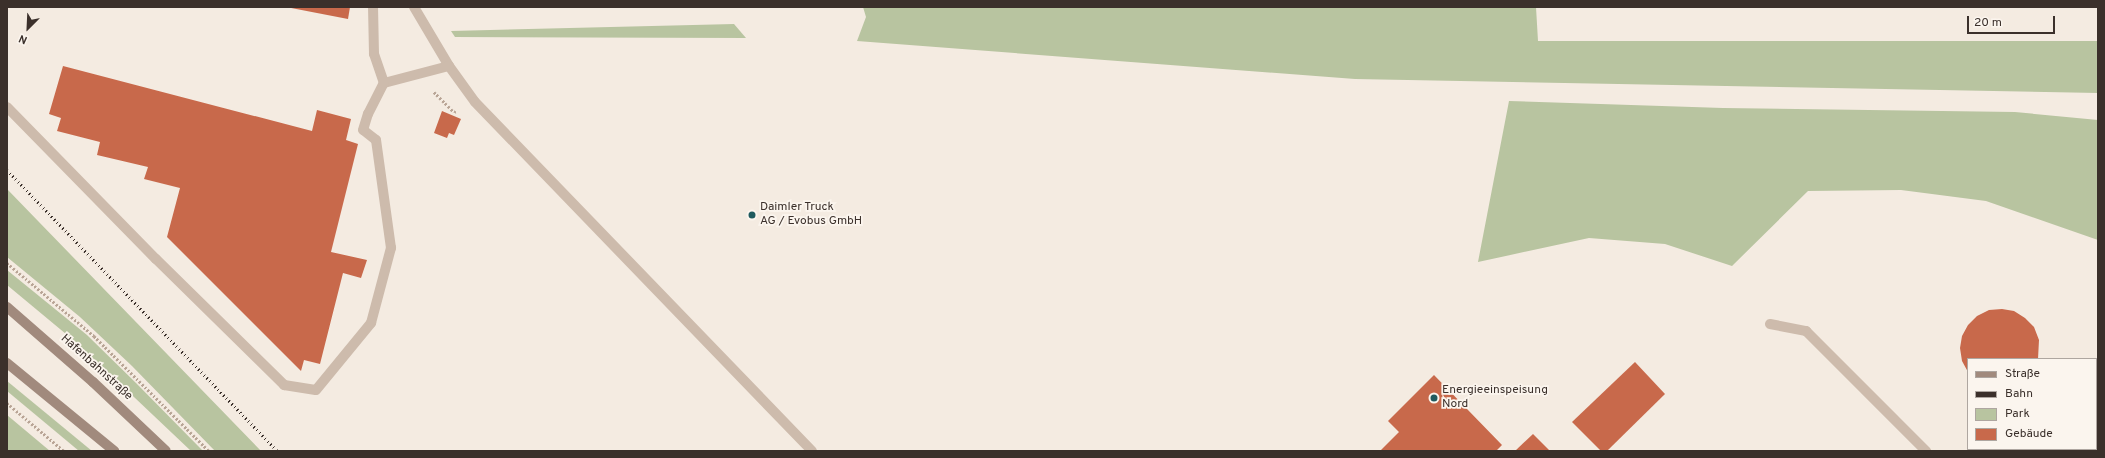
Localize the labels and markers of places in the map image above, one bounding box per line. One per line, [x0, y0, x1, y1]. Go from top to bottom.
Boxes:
place label: Daimler Truck AG / Evobus GmbH [760, 201, 862, 229]
marker: Daimler Truck AG / Evobus GmbH [747, 210, 757, 220]
place label: Energieeinspeisung Nord [1442, 384, 1548, 412]
marker: Energieeinspeisung Nord [1429, 393, 1439, 403]

